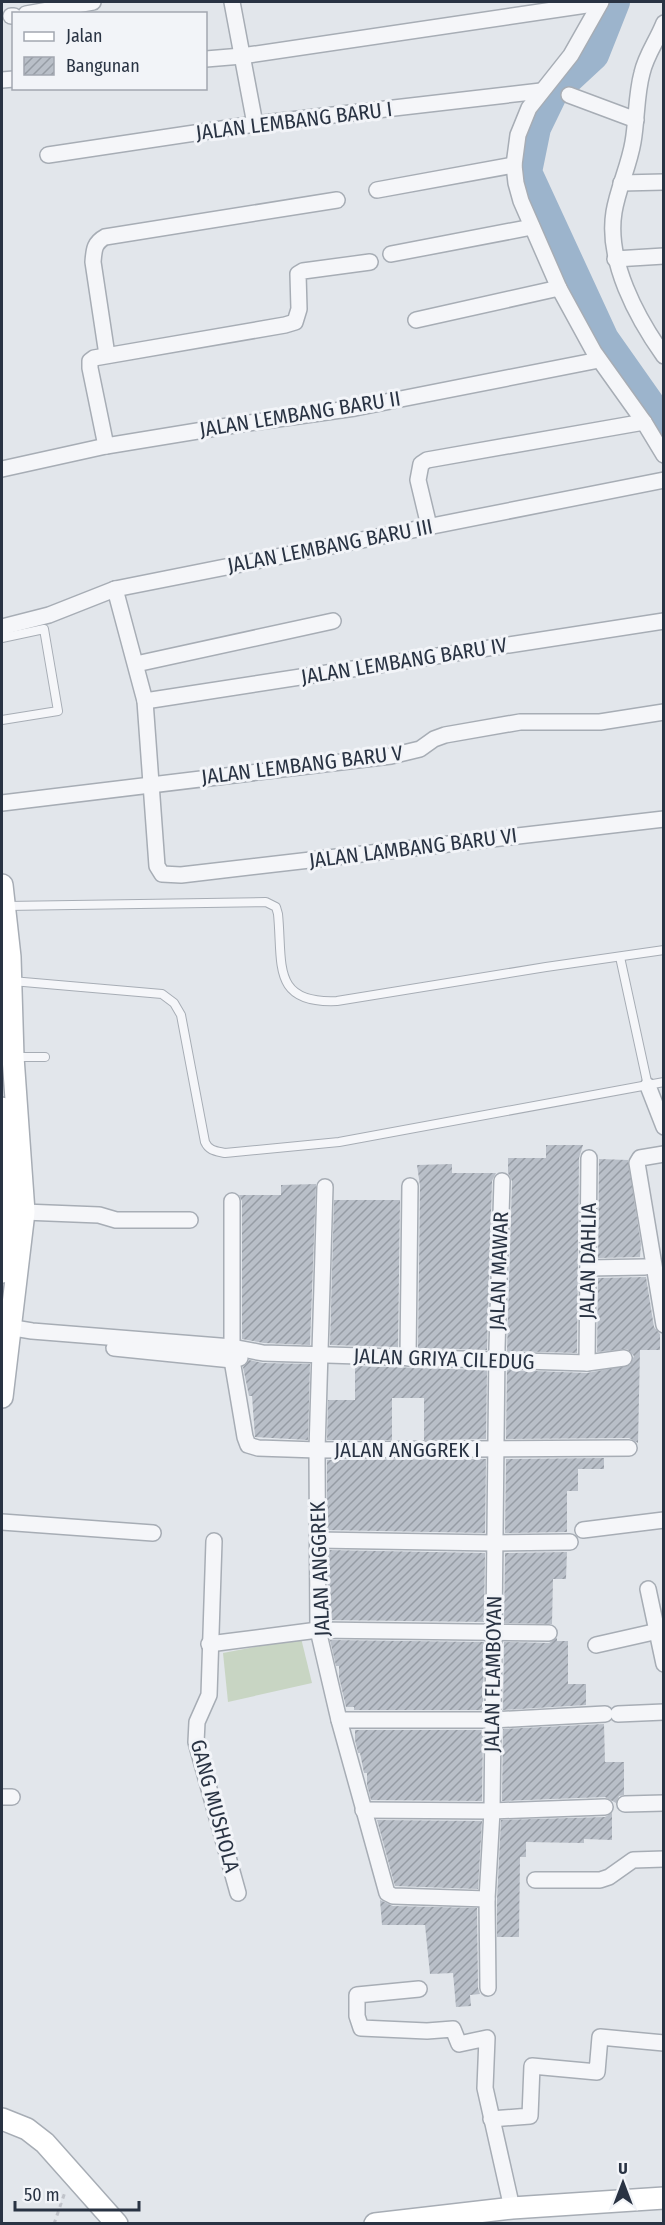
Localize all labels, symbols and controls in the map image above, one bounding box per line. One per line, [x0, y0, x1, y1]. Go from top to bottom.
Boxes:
legend [12, 12, 207, 90]
text: Jalan [66, 25, 103, 47]
text: Bangunan [66, 55, 140, 77]
street label: JALAN LEMBANG BARU I [194, 96, 394, 146]
street label: JALAN LEMBANG BARU II [198, 385, 402, 443]
street label: JALAN LEMBANG BARU III [225, 513, 435, 579]
street label: JALAN LEMBANG BARU IV [299, 632, 509, 690]
street label: JALAN LEMBANG BARU V [200, 740, 405, 790]
street label: JALAN LAMBANG BARU VI [307, 822, 519, 874]
street label: JALAN DAHLIA [574, 1203, 602, 1319]
street label: JALAN MAWAR [484, 1211, 514, 1331]
street label: JALAN GRIYA CILEDUG [353, 1343, 535, 1375]
street label: JALAN ANGGREK I [334, 1437, 480, 1463]
street label: JALAN ANGGREK [305, 1500, 335, 1637]
street label: JALAN FLAMBOYAN [479, 1596, 507, 1752]
street label: GANG MUSHOLA [185, 1737, 245, 1875]
north arrow [593, 2153, 653, 2213]
text: U [618, 2159, 628, 2178]
scale bar [15, 2174, 140, 2212]
text: 50 m [24, 2184, 60, 2206]

